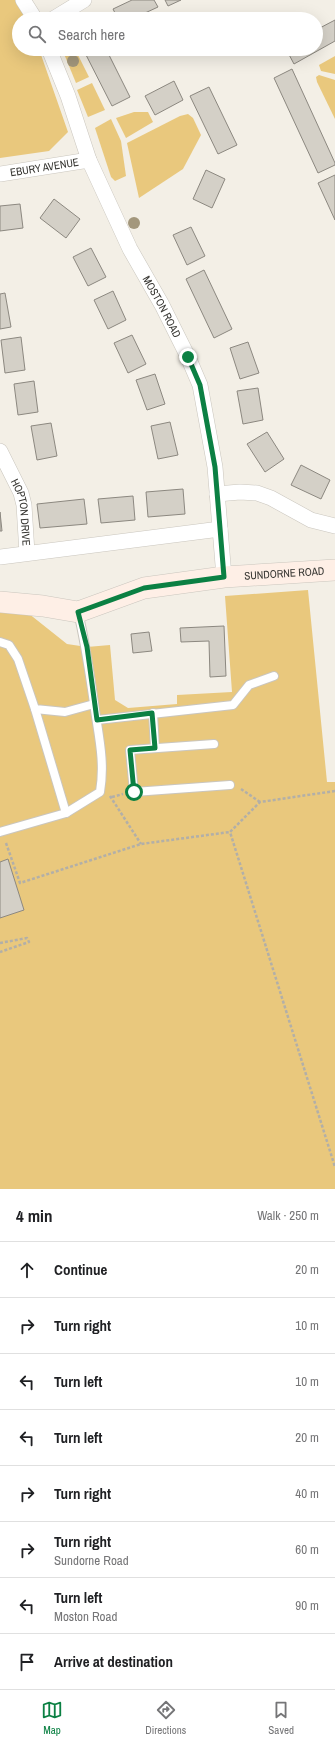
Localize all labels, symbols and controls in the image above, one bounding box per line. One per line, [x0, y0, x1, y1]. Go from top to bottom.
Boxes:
search box [12, 12, 323, 56]
icon: search [26, 23, 48, 45]
text: Search here [58, 24, 125, 45]
street label: EBURY AVENUE [9, 155, 80, 179]
street label: MOSTON ROAD [140, 273, 184, 340]
route end [179, 348, 197, 366]
street label: HOPTON DRIVE [8, 476, 34, 546]
street label: SUNDORNE ROAD [244, 564, 325, 583]
route start [125, 783, 143, 801]
text: 4 min [16, 1204, 52, 1227]
text: Walk · 250 m [257, 1207, 319, 1224]
icon: ahead [16, 1259, 38, 1281]
text: Continue [54, 1259, 107, 1280]
text: 20 m [295, 1261, 319, 1278]
icon: right [16, 1315, 38, 1337]
text: Turn right [54, 1315, 111, 1336]
text: 10 m [295, 1317, 319, 1334]
icon: left [16, 1371, 38, 1393]
text: Turn left [54, 1371, 102, 1392]
text: 10 m [295, 1373, 319, 1390]
icon: left [16, 1427, 38, 1449]
text: Turn left [54, 1427, 102, 1448]
text: 20 m [295, 1429, 319, 1446]
icon: right [16, 1483, 38, 1505]
text: Turn right [54, 1483, 111, 1504]
text: 40 m [295, 1485, 319, 1502]
text: Turn right [54, 1531, 111, 1552]
icon: right [16, 1539, 38, 1561]
text: 60 m [295, 1541, 319, 1558]
text: Sundorne Road [54, 1552, 129, 1569]
text: Turn left [54, 1587, 102, 1608]
icon: left [16, 1595, 38, 1617]
text: 90 m [295, 1597, 319, 1614]
text: Moston Road [54, 1608, 117, 1625]
icon: arrive [16, 1651, 38, 1673]
text: Arrive at destination [54, 1651, 173, 1672]
tab: Map [41, 1699, 63, 1737]
tab: Directions [145, 1699, 186, 1737]
tab: Saved [268, 1699, 294, 1737]

